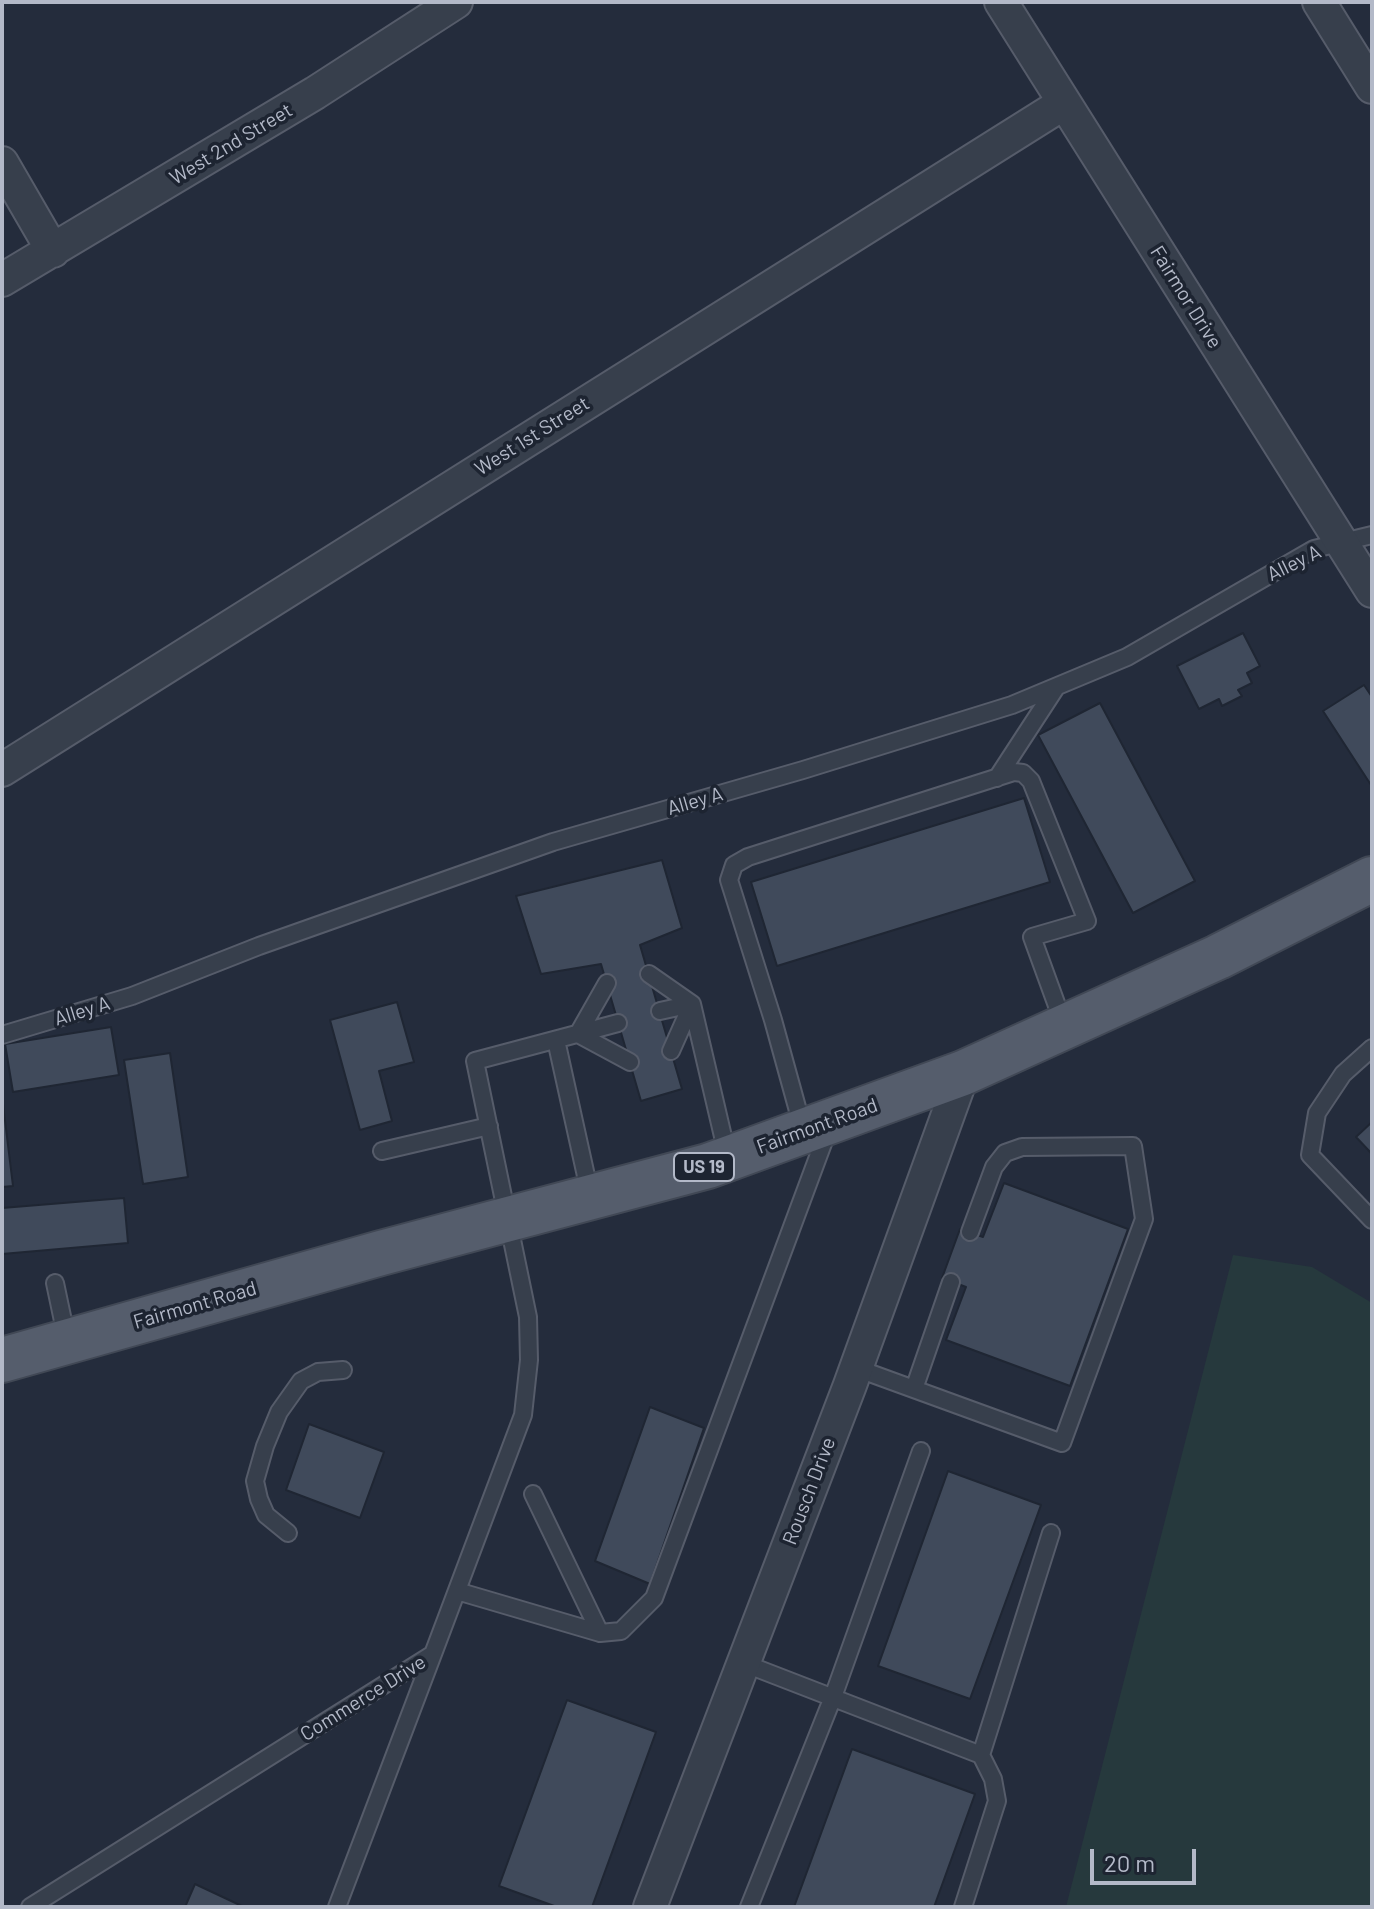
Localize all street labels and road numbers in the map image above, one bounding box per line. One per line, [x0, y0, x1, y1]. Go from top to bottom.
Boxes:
street label: West 2nd Street [165, 98, 297, 190]
street label: Fairmor Drive [1145, 241, 1227, 353]
street label: West 1st Street [470, 391, 594, 481]
street label: Alley A [1263, 540, 1325, 586]
street label: Alley A [664, 782, 726, 820]
street label: Alley A [51, 991, 113, 1031]
street label: Fairmont Road [753, 1093, 881, 1159]
road number: US 19 [674, 1153, 734, 1181]
street label: Fairmont Road [131, 1276, 259, 1334]
street label: Rousch Drive [778, 1434, 840, 1548]
street label: Commerce Drive [296, 1650, 430, 1746]

